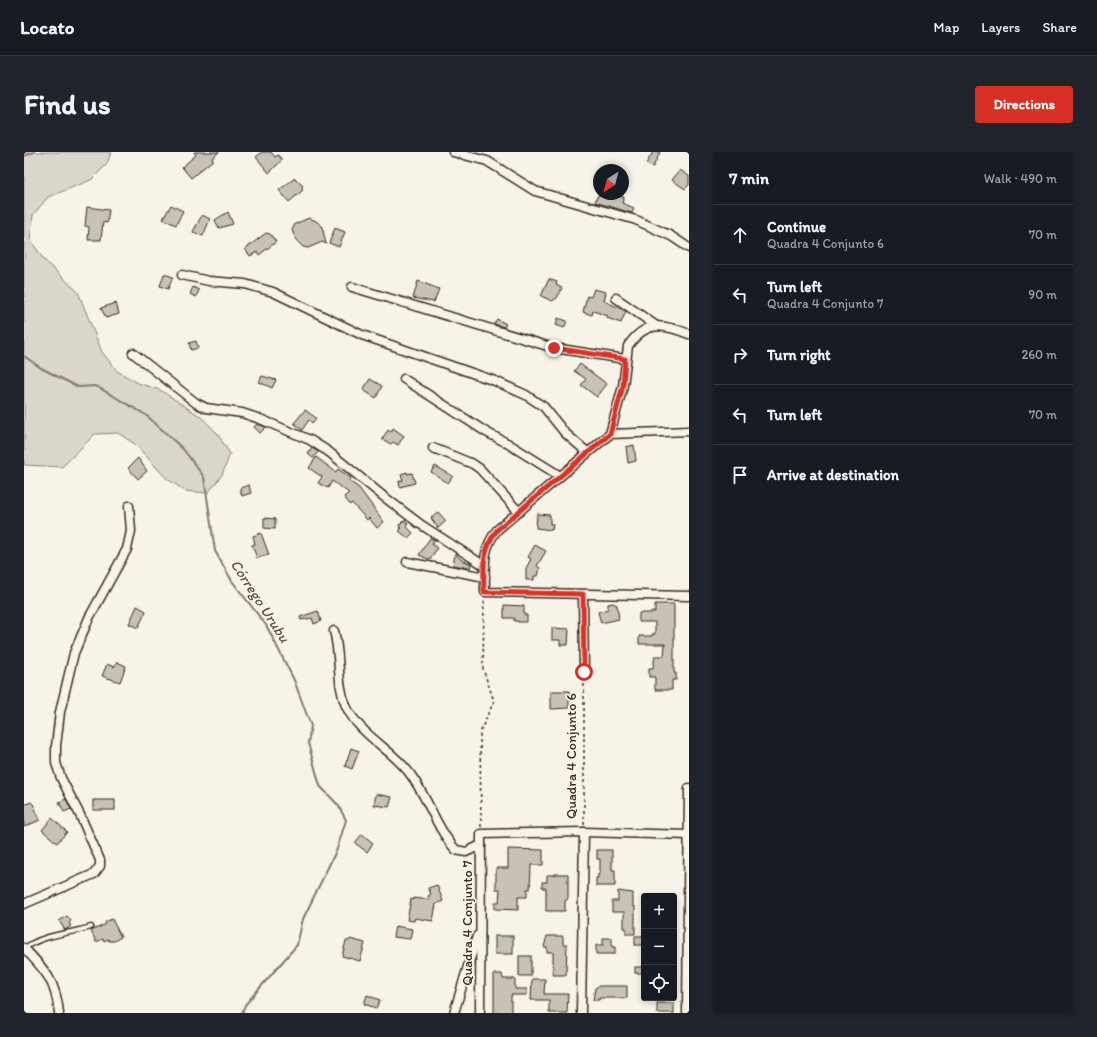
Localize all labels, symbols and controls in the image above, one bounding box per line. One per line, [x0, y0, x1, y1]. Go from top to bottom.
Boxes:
text: Locato [20, 16, 74, 39]
text: Map [934, 19, 959, 36]
text: Layers [981, 19, 1020, 36]
text: Share [1042, 19, 1077, 36]
button: Directions [975, 86, 1073, 123]
text: Find us [24, 87, 111, 121]
north arrow [593, 164, 629, 200]
text: 7 min [729, 168, 769, 188]
text: Walk · 490 m [984, 171, 1057, 186]
text: Continue [767, 218, 826, 236]
icon: ahead [729, 224, 751, 246]
text: 70 m [1029, 227, 1057, 242]
text: Quadra 4 Conjunto 6 [767, 236, 884, 251]
text: Turn left [767, 278, 822, 296]
icon: left [729, 284, 751, 306]
text: 90 m [1028, 287, 1057, 302]
text: Quadra 4 Conjunto 7 [767, 296, 883, 311]
route end [545, 339, 563, 357]
icon: right [729, 344, 751, 366]
text: Turn right [767, 346, 831, 364]
text: 260 m [1021, 347, 1057, 362]
icon: left [729, 404, 751, 426]
text: Turn left [767, 406, 822, 424]
text: 70 m [1029, 407, 1057, 422]
icon: arrive [729, 464, 751, 486]
text: Arrive at destination [767, 466, 899, 484]
water label: Córrego Urubu [227, 556, 294, 646]
route start [575, 663, 593, 681]
street label: Quadra 4 Conjunto 6 [563, 693, 580, 819]
street label: Quadra 4 Conjunto 7 [459, 860, 476, 986]
map controls [641, 893, 677, 1001]
button: + [641, 893, 677, 929]
button: − [641, 929, 677, 965]
button: locate [641, 965, 677, 1001]

